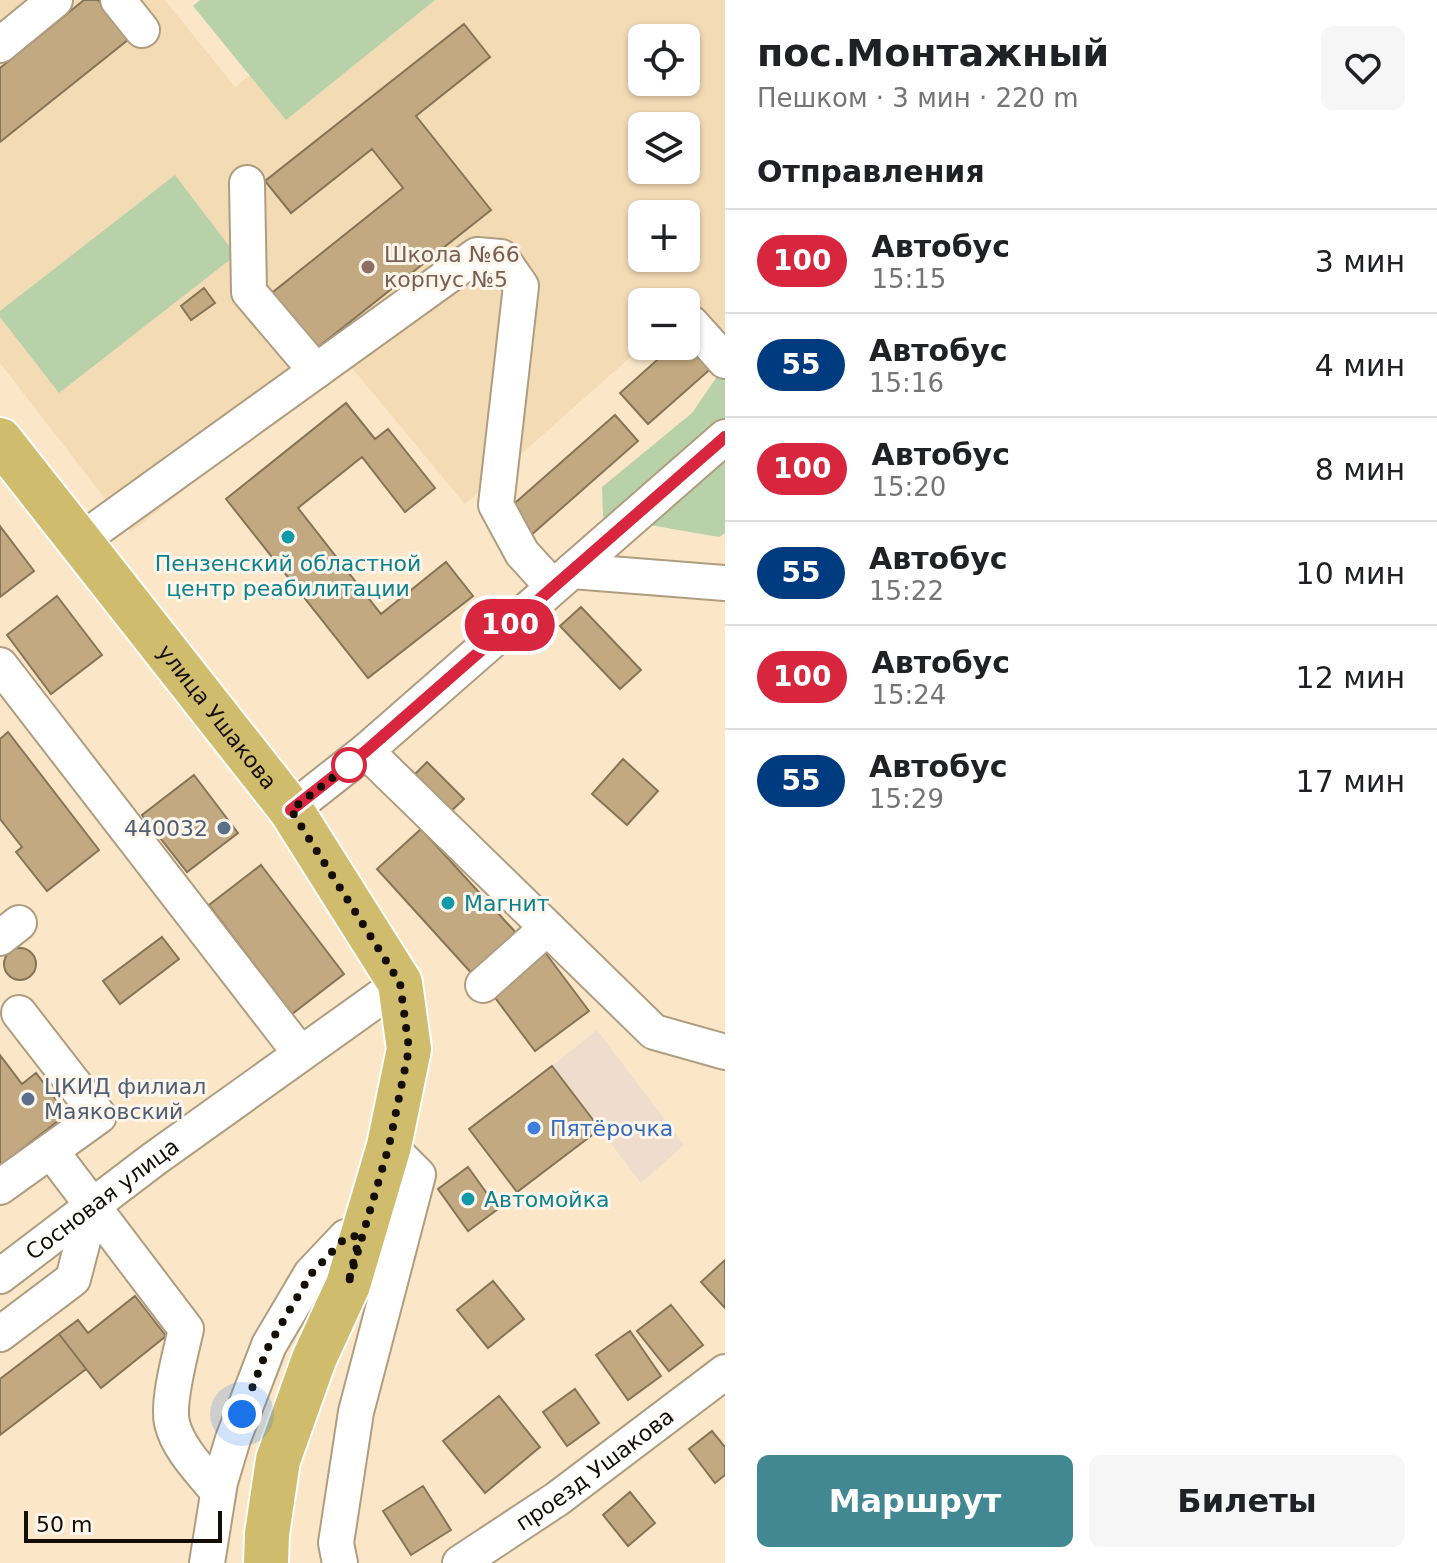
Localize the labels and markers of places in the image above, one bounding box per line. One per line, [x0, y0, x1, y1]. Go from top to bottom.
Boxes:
place label: Школа №66 корпус №5 [384, 242, 520, 292]
marker: Школа №66 корпус №5 [359, 258, 377, 276]
marker: Пензенский областной центр реабилитации [279, 528, 297, 546]
place label: Пензенский областной центр реабилитации [155, 551, 421, 601]
unlabelled marker [332, 748, 366, 782]
place label: 440032 [124, 816, 208, 841]
marker: 440032 [215, 819, 233, 837]
place label: Магнит [464, 891, 550, 916]
marker: Магнит [439, 894, 457, 912]
place label: ЦКИД филиал Маяковский [44, 1074, 206, 1124]
marker: ЦКИД филиал Маяковский [19, 1090, 37, 1108]
place label: Пятёрочка [550, 1116, 673, 1141]
marker: Пятёрочка [525, 1119, 543, 1137]
place label: Автомойка [484, 1187, 609, 1212]
marker: Автомойка [459, 1190, 477, 1208]

